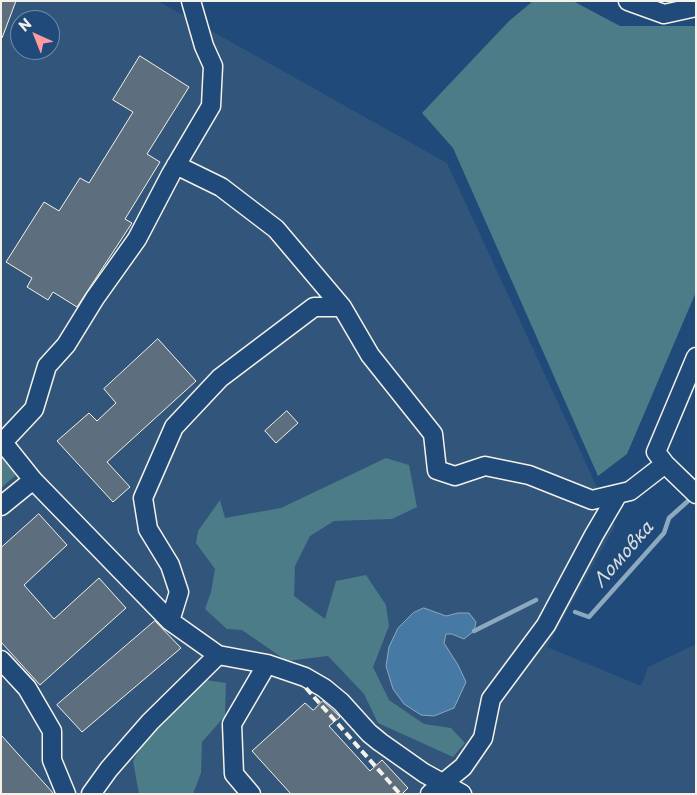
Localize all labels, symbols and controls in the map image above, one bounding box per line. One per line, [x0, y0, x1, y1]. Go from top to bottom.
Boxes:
north arrow [10, 10, 60, 60]
text: N [14, 13, 36, 36]
water label: Ломовка [590, 518, 658, 592]

